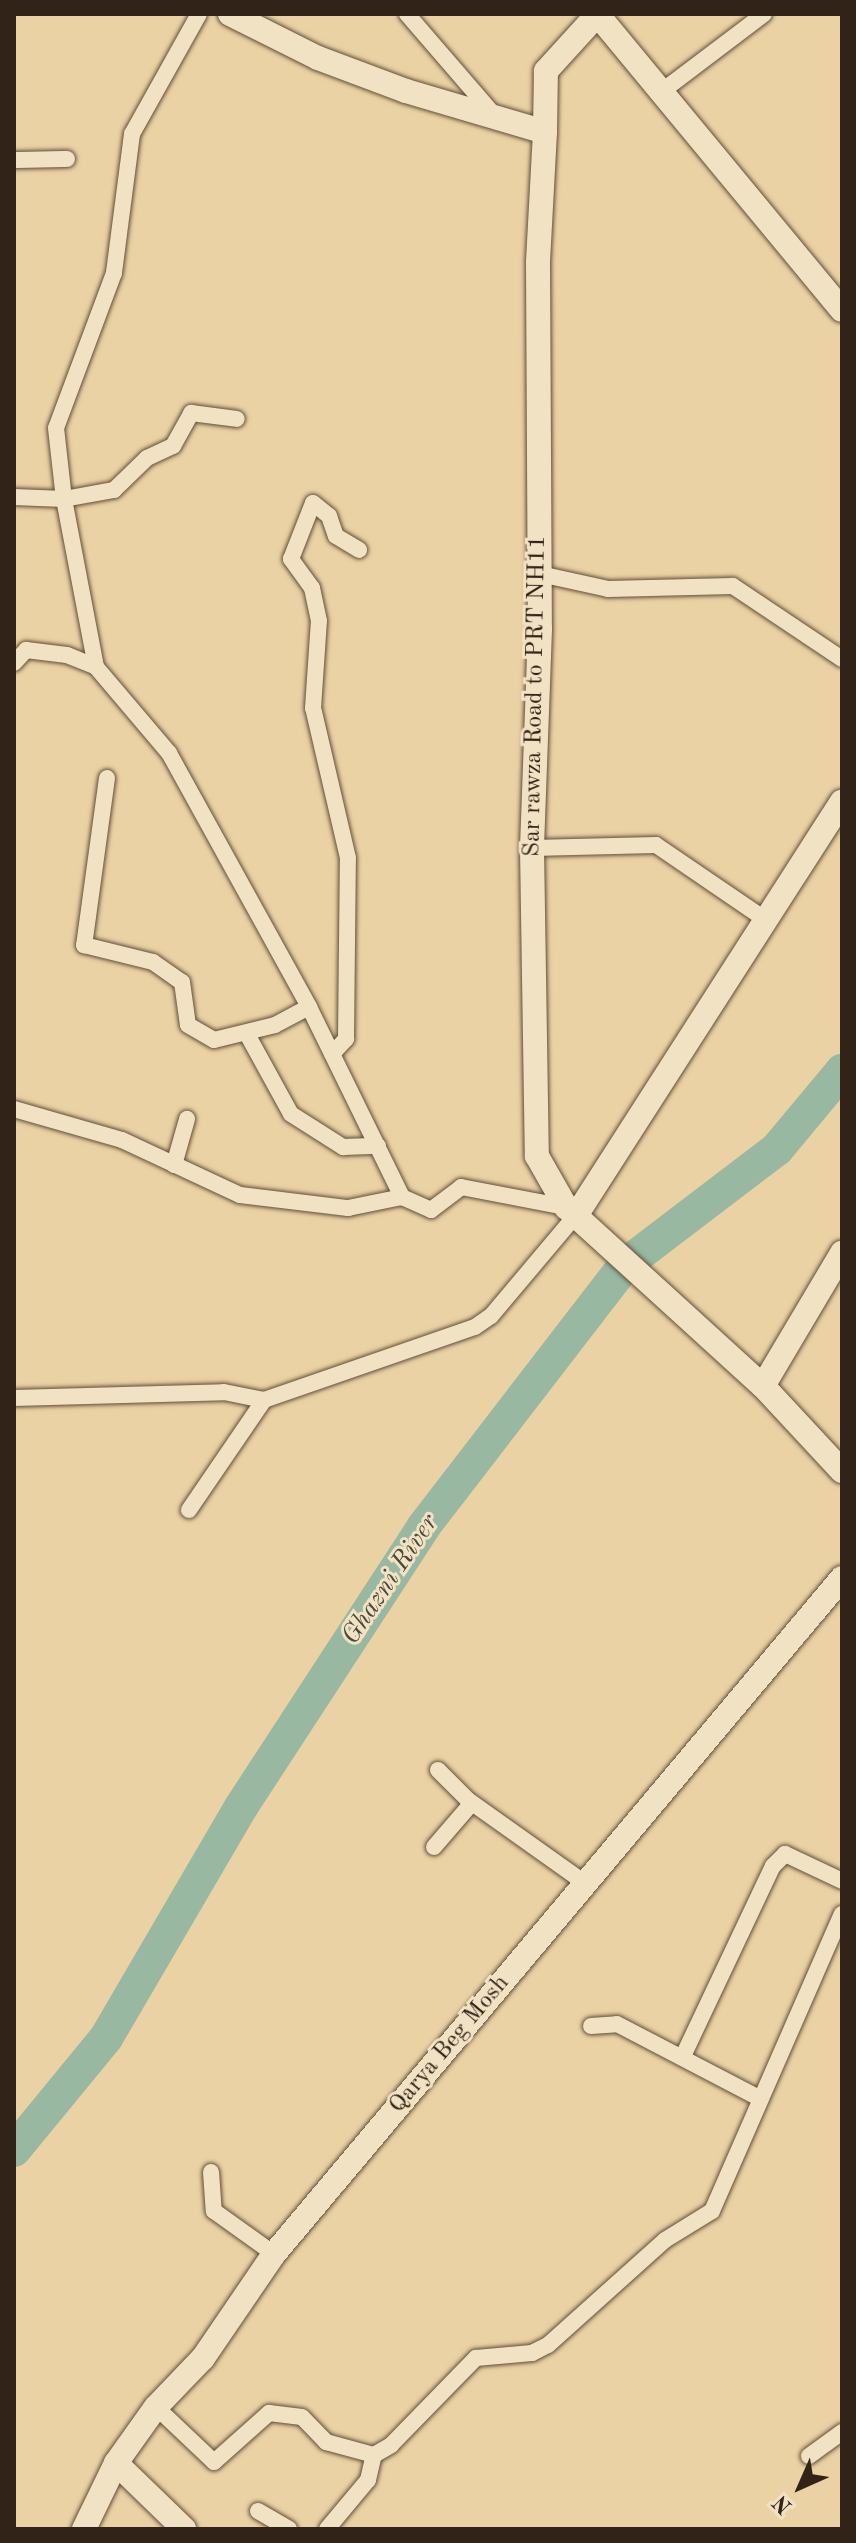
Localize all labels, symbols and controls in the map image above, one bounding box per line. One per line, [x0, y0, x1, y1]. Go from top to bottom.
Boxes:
street label: Sar rawza Road to PRT NH11 [519, 535, 553, 857]
water label: Ghazni River [336, 1509, 446, 1651]
street label: Qarya Beg Mosh [384, 1970, 516, 2120]
north arrow [760, 2447, 840, 2527]
text: N [769, 2490, 797, 2518]

